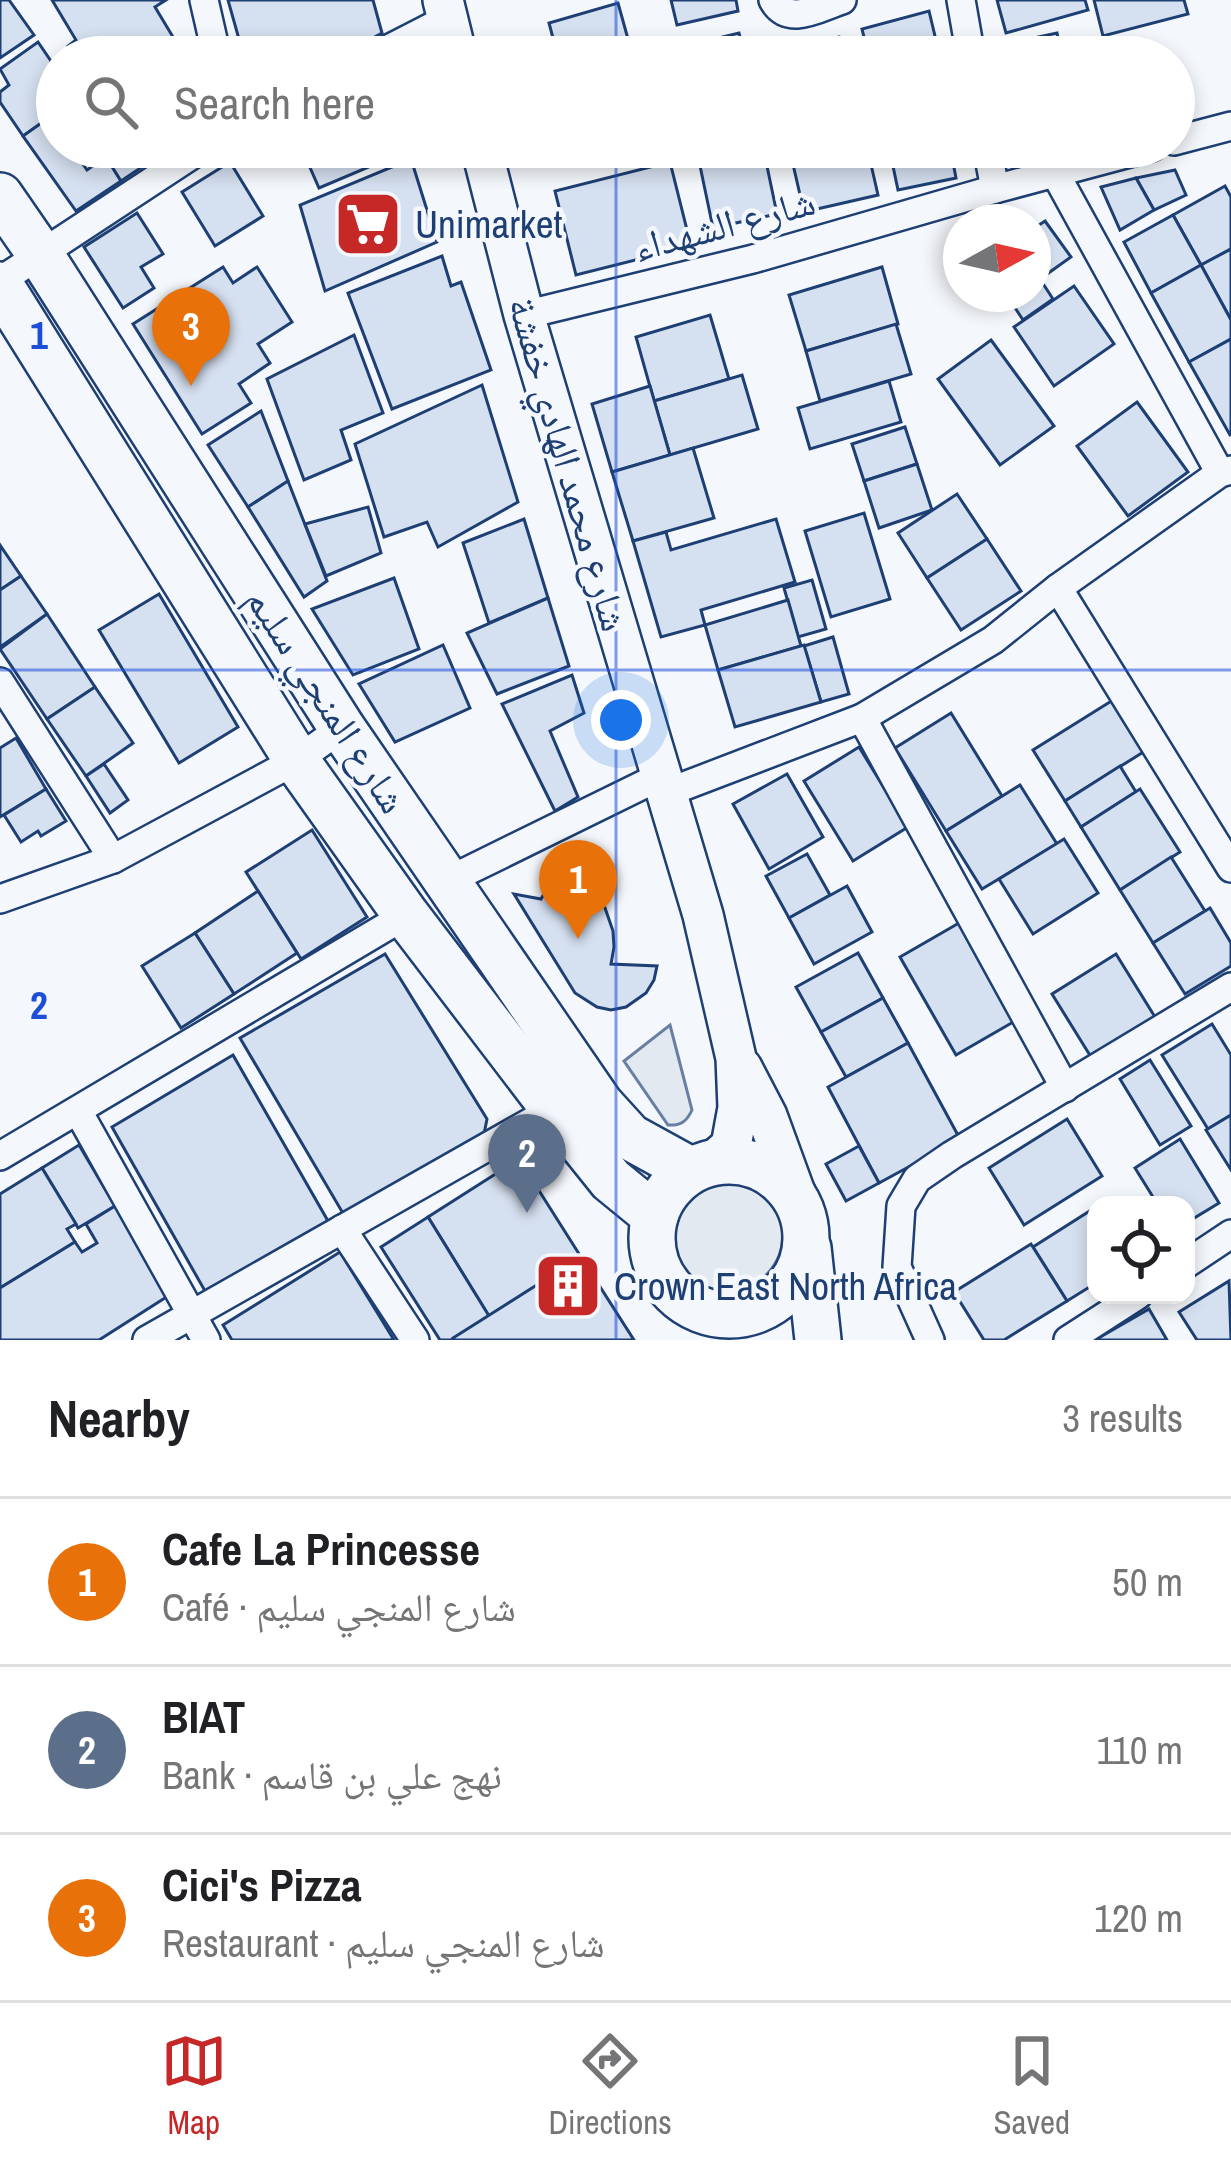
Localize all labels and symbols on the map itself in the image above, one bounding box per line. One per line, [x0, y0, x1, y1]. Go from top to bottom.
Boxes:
street label: شارع الشهداء [627, 175, 821, 273]
supermarket icon: Unimarket [333, 189, 403, 259]
place label: Unimarket [415, 198, 563, 250]
north arrow [943, 204, 1051, 312]
pin: 3 [152, 287, 230, 386]
street label: شارع محمد الهادي خفشة [491, 291, 642, 639]
text: 1 [30, 309, 48, 361]
street label: شارع المنجي سليم [230, 577, 419, 826]
your location [591, 690, 651, 750]
pin: 1 [539, 840, 617, 939]
text: 2 [30, 979, 48, 1031]
pin: 2 [488, 1114, 566, 1213]
building icon: Crown East North Africa [533, 1251, 603, 1321]
place label: Crown East North Africa [614, 1260, 957, 1312]

